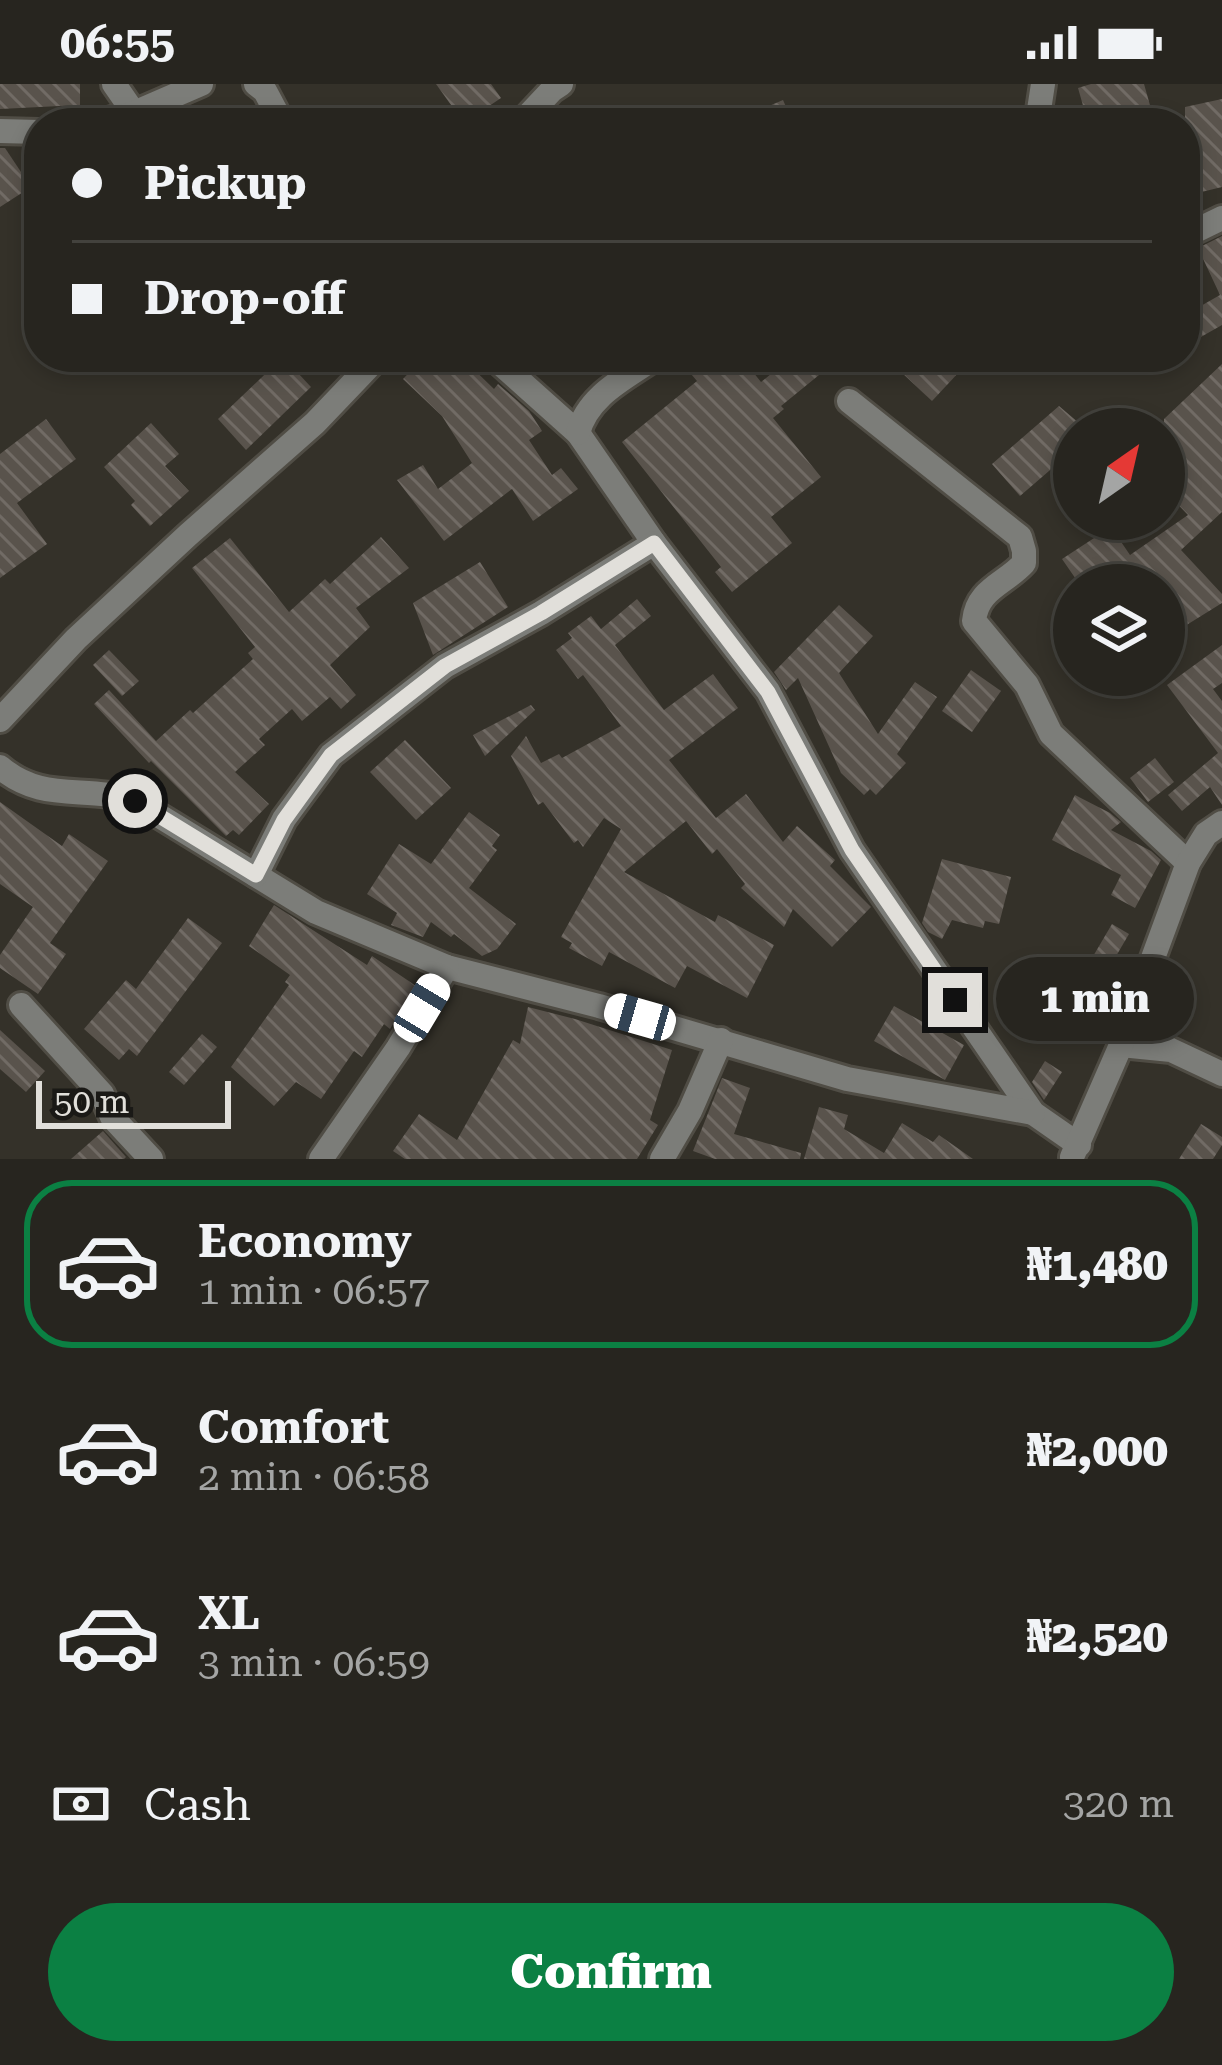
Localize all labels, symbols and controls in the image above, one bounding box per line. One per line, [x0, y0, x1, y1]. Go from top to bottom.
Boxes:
text: 06:55 [60, 16, 175, 69]
text: Pickup [144, 157, 307, 210]
text: Drop-off [144, 272, 345, 325]
north arrow [1053, 408, 1185, 540]
map controls [1053, 408, 1185, 696]
button: layers [1053, 564, 1185, 696]
route start [108, 774, 162, 828]
callout: 1 min [997, 958, 1195, 1042]
car [388, 968, 456, 1048]
route end [928, 973, 982, 1027]
text: 1 min [1040, 976, 1150, 1022]
car [600, 990, 680, 1044]
scale bar [36, 1075, 231, 1128]
text: 50 m [54, 1082, 129, 1121]
icon: car [54, 1210, 162, 1318]
text: Economy [198, 1215, 412, 1268]
text: ₦1,480 [1027, 1238, 1168, 1291]
text: 1 min · 06:57 [198, 1268, 430, 1314]
icon: car [54, 1396, 162, 1504]
text: Comfort [198, 1401, 389, 1454]
text: ₦2,000 [1027, 1424, 1168, 1477]
text: 2 min · 06:58 [198, 1454, 430, 1500]
icon: car [54, 1582, 162, 1690]
text: XL [198, 1587, 260, 1640]
text: ₦2,520 [1027, 1610, 1168, 1663]
text: 3 min · 06:59 [198, 1640, 430, 1686]
icon: cash [48, 1771, 114, 1837]
text: Cash [144, 1778, 251, 1831]
text: 320 m [1063, 1781, 1174, 1827]
button: Confirm [48, 1903, 1174, 2041]

